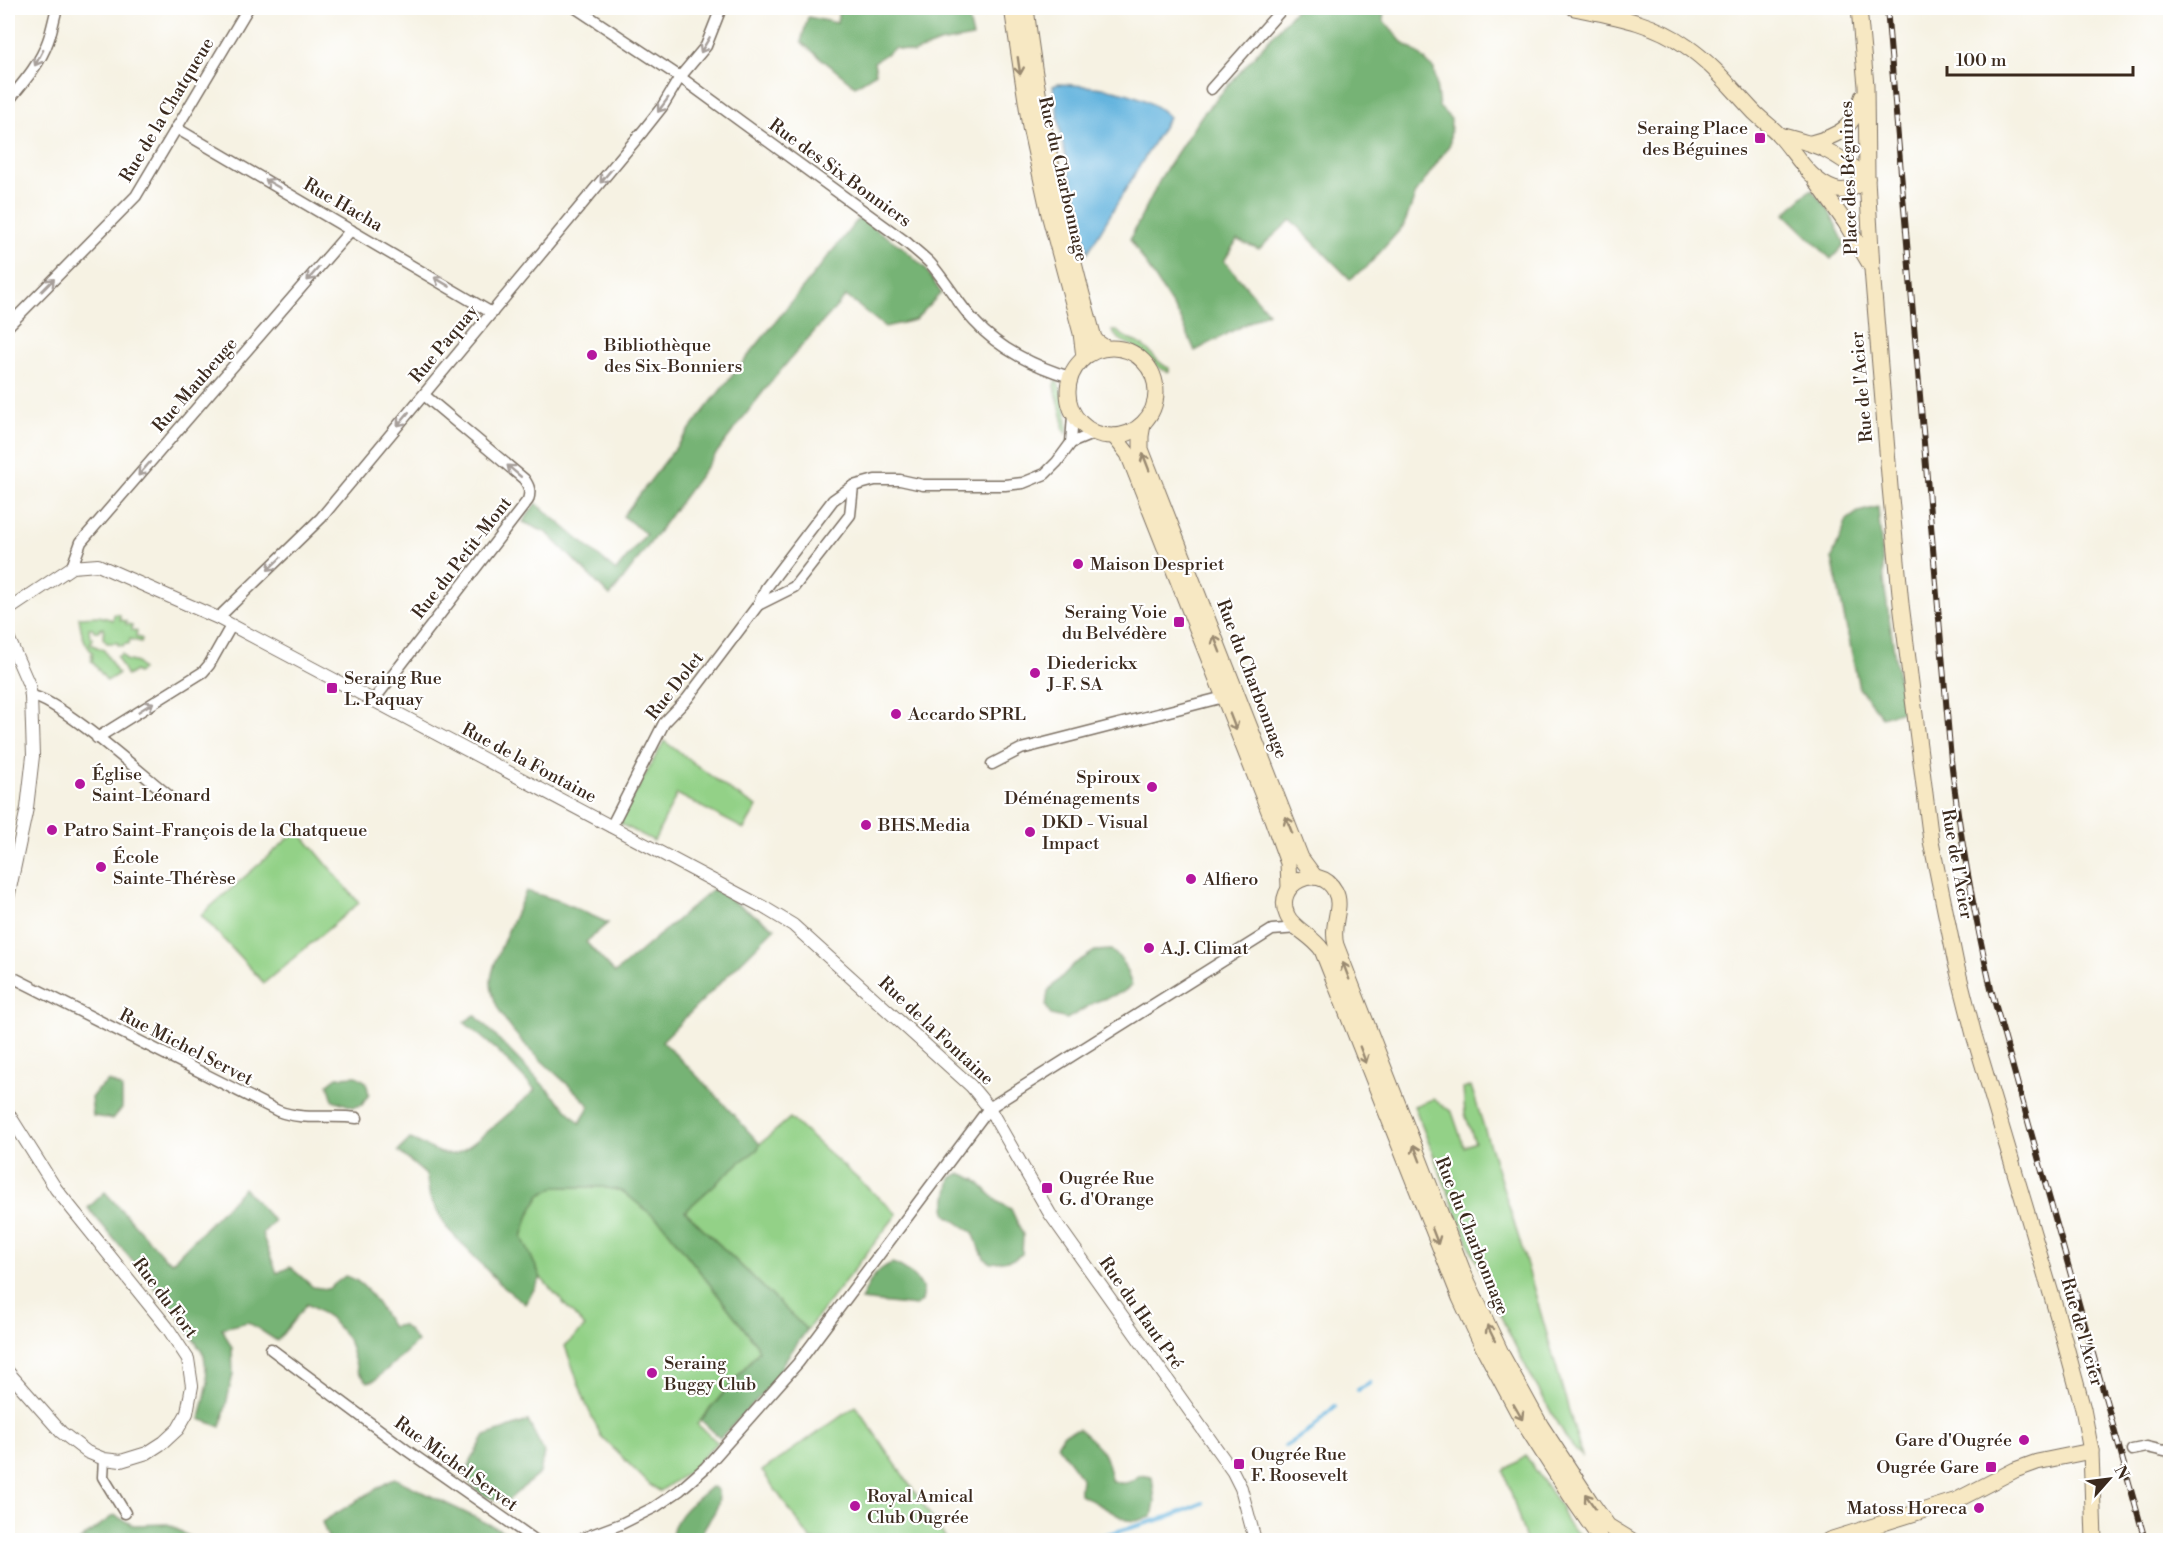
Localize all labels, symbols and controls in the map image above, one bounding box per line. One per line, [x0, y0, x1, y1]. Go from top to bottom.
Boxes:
street label: Rue de la Chatqueue [115, 33, 219, 187]
one-way arrow [699, 36, 711, 53]
scale bar [1947, 39, 2133, 77]
one-way arrow [33, 49, 45, 66]
text: 100 m [1956, 49, 2007, 72]
one-way arrow [1014, 55, 1025, 75]
street label: Rue du Charbonnage [1033, 94, 1093, 264]
one-way arrow [657, 96, 669, 113]
street label: Place des Béguines [1835, 100, 1863, 256]
street label: Rue des Six Bonniers [764, 114, 916, 232]
place label: Seraing Place des Béguines [1637, 117, 1748, 161]
marker: Seraing Place des Béguines [1753, 131, 1767, 145]
one-way arrow [599, 168, 613, 183]
street label: Rue Hacha [299, 173, 388, 237]
one-way arrow [265, 178, 283, 189]
one-way arrow [306, 266, 320, 281]
one-way arrow [434, 276, 451, 288]
one-way arrow [41, 277, 56, 292]
street label: Rue Paquay [405, 300, 484, 388]
street label: Rue de l'Acier [1846, 330, 1878, 444]
street label: Rue Maubeuge [147, 333, 243, 437]
place label: Bibliothèque des Six-Bonniers [603, 334, 742, 378]
marker: Bibliothèque des Six-Bonniers [585, 348, 599, 362]
one-way arrow [397, 411, 410, 427]
one-way arrow [1140, 453, 1151, 472]
one-way arrow [137, 461, 151, 476]
one-way arrow [507, 464, 522, 478]
street label: Rue du Petit-Mont [407, 492, 517, 624]
place label: Maison Despriet [1090, 553, 1225, 576]
one-way arrow [266, 557, 281, 572]
marker: Maison Despriet [1071, 557, 1085, 571]
street label: Rue du Charbonnage [1211, 596, 1293, 762]
place label: Seraing Voie du Belvédère [1062, 601, 1167, 645]
marker: Seraing Voie du Belvédère [1172, 615, 1186, 629]
one-way arrow [1211, 635, 1222, 654]
street label: Rue Dolet [641, 647, 709, 725]
place label: Diederickx J-F. SA [1046, 652, 1138, 696]
marker: Diederickx J-F. SA [1028, 666, 1042, 680]
place label: Seraing Rue L. Paquay [344, 667, 442, 711]
marker: Seraing Rue L. Paquay [325, 681, 339, 695]
one-way arrow [137, 700, 154, 712]
place label: Accardo SPRL [907, 703, 1026, 726]
marker: Accardo SPRL [889, 707, 903, 721]
one-way arrow [1229, 712, 1240, 731]
street label: Rue de la Fontaine [458, 718, 600, 808]
place label: Église Saint-Léonard [92, 763, 211, 807]
place label: Spiroux Déménagements [1004, 766, 1141, 810]
marker: Église Saint-Léonard [73, 777, 87, 791]
marker: Spiroux Déménagements [1145, 780, 1159, 794]
street label: Rue de l'Acier [1936, 807, 1978, 921]
place label: DKD - Visual Impact [1042, 811, 1149, 855]
place label: BHS.Media [877, 814, 971, 837]
one-way arrow [1282, 817, 1293, 835]
marker: BHS.Media [859, 818, 873, 832]
place label: Patro Saint-François de la Chatqueue [64, 819, 367, 842]
marker: Patro Saint-François de la Chatqueue [45, 823, 59, 837]
marker: DKD - Visual Impact [1023, 825, 1037, 839]
place label: École Sainte-Thérèse [113, 846, 236, 890]
marker: École Sainte-Thérèse [94, 860, 108, 874]
place label: Alfiero [1202, 868, 1258, 891]
marker: Alfiero [1184, 872, 1198, 886]
place label: A.J. Climat [1160, 937, 1249, 960]
marker: A.J. Climat [1142, 941, 1156, 955]
one-way arrow [1339, 962, 1350, 981]
street label: Rue de la Fontaine [873, 972, 999, 1090]
street label: Rue Michel Servet [115, 1003, 257, 1091]
one-way arrow [1359, 1045, 1370, 1064]
one-way arrow [1410, 1144, 1421, 1163]
street label: Rue du Charbonnage [1430, 1153, 1514, 1319]
place label: Ougrée Rue G. d'Orange [1059, 1167, 1154, 1211]
marker: Ougrée Rue G. d'Orange [1040, 1181, 1054, 1195]
one-way arrow [1430, 1226, 1441, 1245]
street label: Rue du Haut Pré [1094, 1252, 1188, 1374]
street label: Rue du Fort [127, 1253, 203, 1343]
street label: Rue de l'Acier [2056, 1275, 2108, 1389]
one-way arrow [1485, 1324, 1497, 1342]
place label: Seraing Buggy Club [663, 1352, 756, 1396]
marker: Seraing Buggy Club [645, 1366, 659, 1380]
one-way arrow [1512, 1403, 1524, 1420]
street label: Rue Michel Servet [390, 1411, 523, 1517]
place label: Gare d'Ougrée [1895, 1429, 2012, 1452]
marker: Gare d'Ougrée [2017, 1433, 2031, 1447]
place label: Ougrée Rue F. Roosevelt [1251, 1443, 1349, 1487]
north arrow [2079, 1449, 2139, 1509]
place label: Ougrée Gare [1876, 1456, 1979, 1479]
marker: Ougrée Rue F. Roosevelt [1232, 1457, 1246, 1471]
marker: Ougrée Gare [1984, 1460, 1998, 1474]
text: N [2110, 1462, 2133, 1483]
place label: Royal Amical Club Ougrée [867, 1485, 974, 1529]
one-way arrow [1584, 1493, 1596, 1510]
place label: Matoss Horeca [1847, 1497, 1968, 1520]
marker: Royal Amical Club Ougrée [848, 1499, 862, 1513]
marker: Matoss Horeca [1972, 1501, 1986, 1515]

